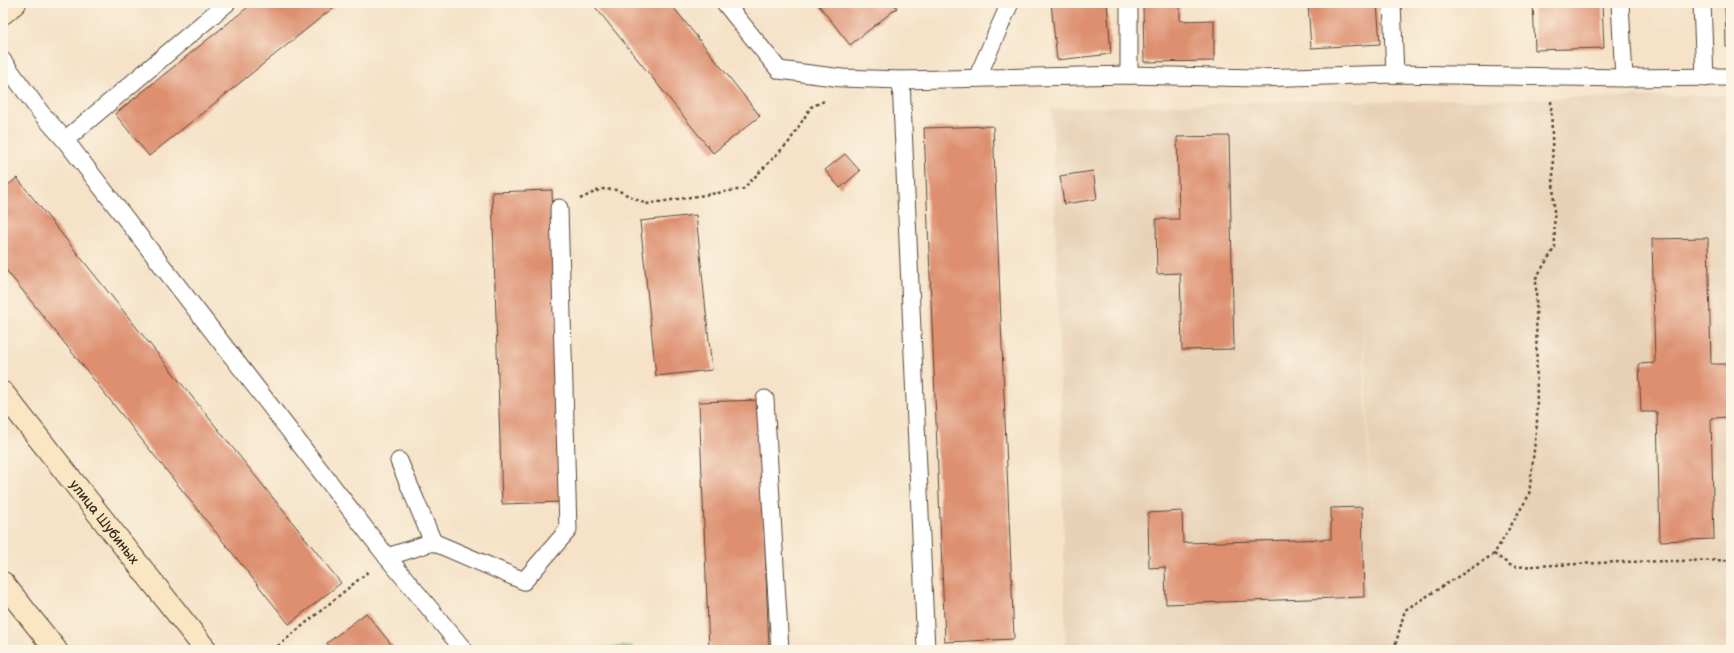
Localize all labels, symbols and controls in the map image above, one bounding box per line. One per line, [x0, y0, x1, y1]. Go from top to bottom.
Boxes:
street label: улица Шубиных [66, 476, 143, 568]

